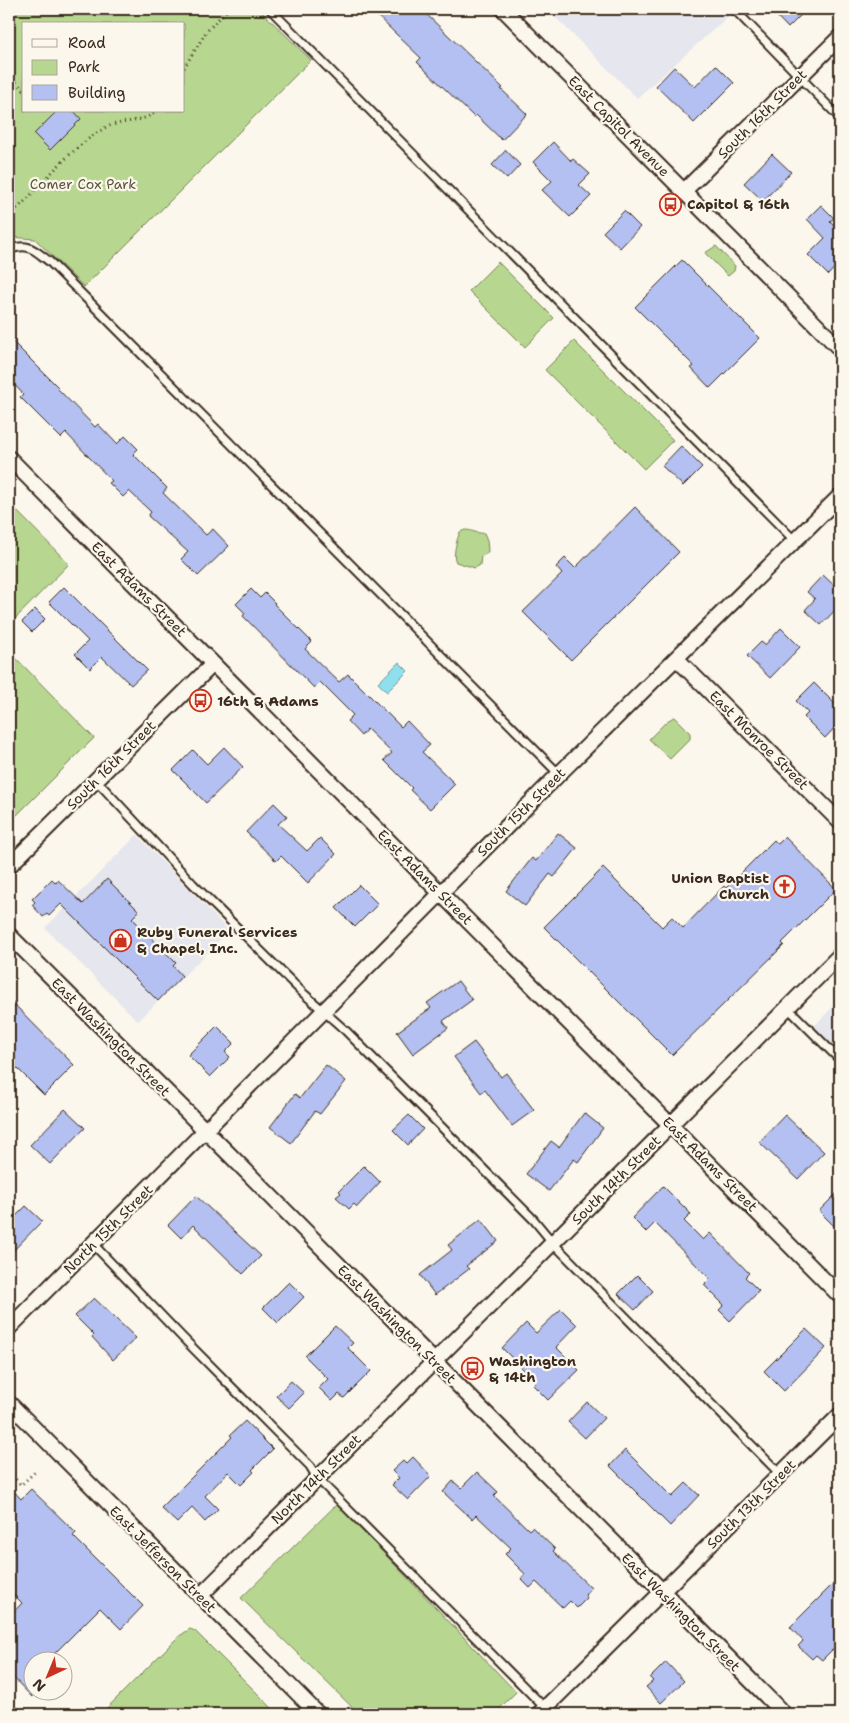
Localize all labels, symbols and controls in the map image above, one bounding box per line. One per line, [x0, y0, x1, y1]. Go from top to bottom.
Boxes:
legend [22, 22, 185, 112]
text: Road [68, 33, 106, 53]
text: Park [68, 57, 100, 77]
street label: South 16th Street [714, 66, 810, 162]
street label: East Capitol Avenue [565, 72, 673, 180]
text: Building [68, 83, 125, 103]
park label: Comer Cox Park [30, 175, 136, 193]
bus stop icon: Capitol & 16th [659, 192, 683, 216]
place label: Capitol & 16th [687, 195, 790, 213]
street label: East Adams Street [88, 538, 190, 640]
street label: East Monroe Street [706, 687, 812, 793]
bus stop icon: 16th & Adams [189, 689, 213, 713]
place label: 16th & Adams [217, 692, 319, 710]
street label: South 16th Street [63, 717, 159, 813]
street label: South 15th Street [473, 764, 569, 860]
street label: East Adams Street [374, 826, 476, 928]
place label: Union Baptist Church [671, 869, 769, 903]
church icon: Union Baptist Church [773, 874, 797, 898]
place label: Ruby Funeral Services & Chapel, Inc. [137, 923, 297, 957]
shop icon: Ruby Funeral Services & Chapel, Inc. [109, 928, 133, 952]
street label: East Washington Street [48, 974, 174, 1100]
street label: East Adams Street [659, 1113, 761, 1215]
street label: South 14th Street [568, 1132, 664, 1228]
street label: North 15th Street [59, 1180, 157, 1278]
street label: East Washington Street [334, 1261, 460, 1387]
place label: Washington & 14th [489, 1352, 576, 1386]
bus stop icon: Washington & 14th [461, 1357, 485, 1381]
street label: North 14th Street [267, 1430, 365, 1528]
street label: South 13th Street [703, 1456, 799, 1552]
street label: East Jefferson Street [106, 1502, 220, 1616]
street label: East Washington Street [618, 1549, 744, 1675]
north arrow [22, 1650, 72, 1700]
text: N [29, 1675, 49, 1696]

